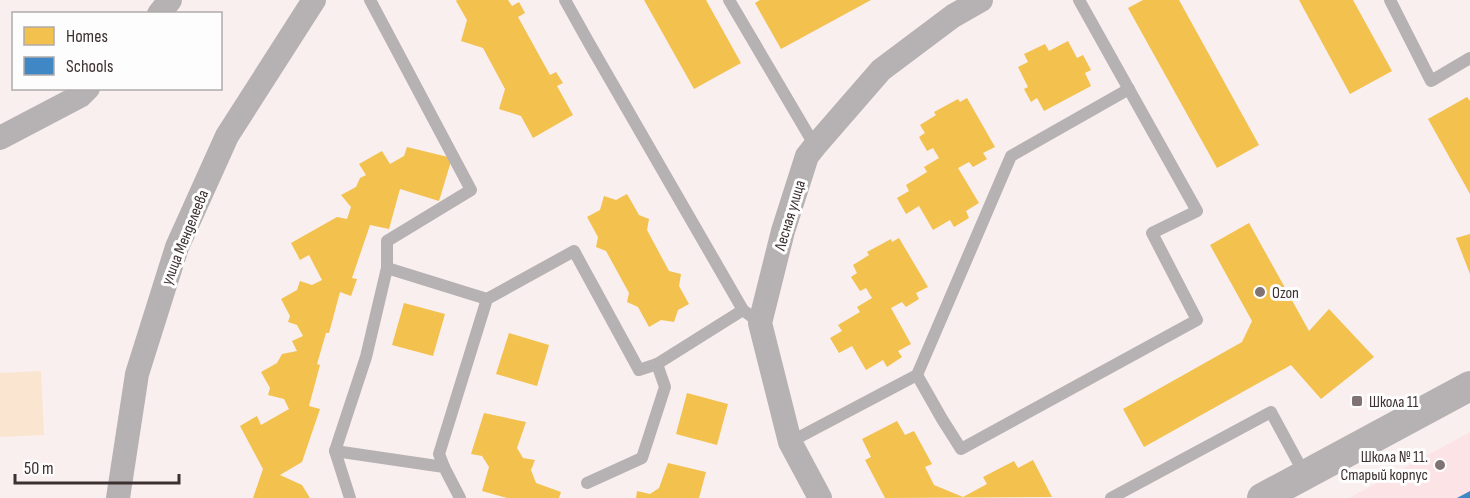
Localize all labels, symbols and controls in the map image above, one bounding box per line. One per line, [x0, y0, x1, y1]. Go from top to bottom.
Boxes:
legend [12, 12, 222, 90]
text: Homes [66, 26, 108, 47]
text: Schools [66, 56, 113, 77]
street label: Лесная улица [770, 178, 810, 254]
street label: улица Менделеева [158, 187, 213, 288]
place label: Ozon [1272, 284, 1299, 303]
marker: Ozon [1253, 285, 1267, 299]
place label: Школа 11 [1369, 393, 1419, 412]
marker: Школа 11 [1350, 394, 1364, 408]
scale bar [15, 447, 178, 485]
place label: Школа № 11. Старый корпус [1340, 448, 1428, 485]
text: 50 m [24, 458, 54, 479]
marker: Школа № 11. Старый корпус [1433, 458, 1447, 472]

